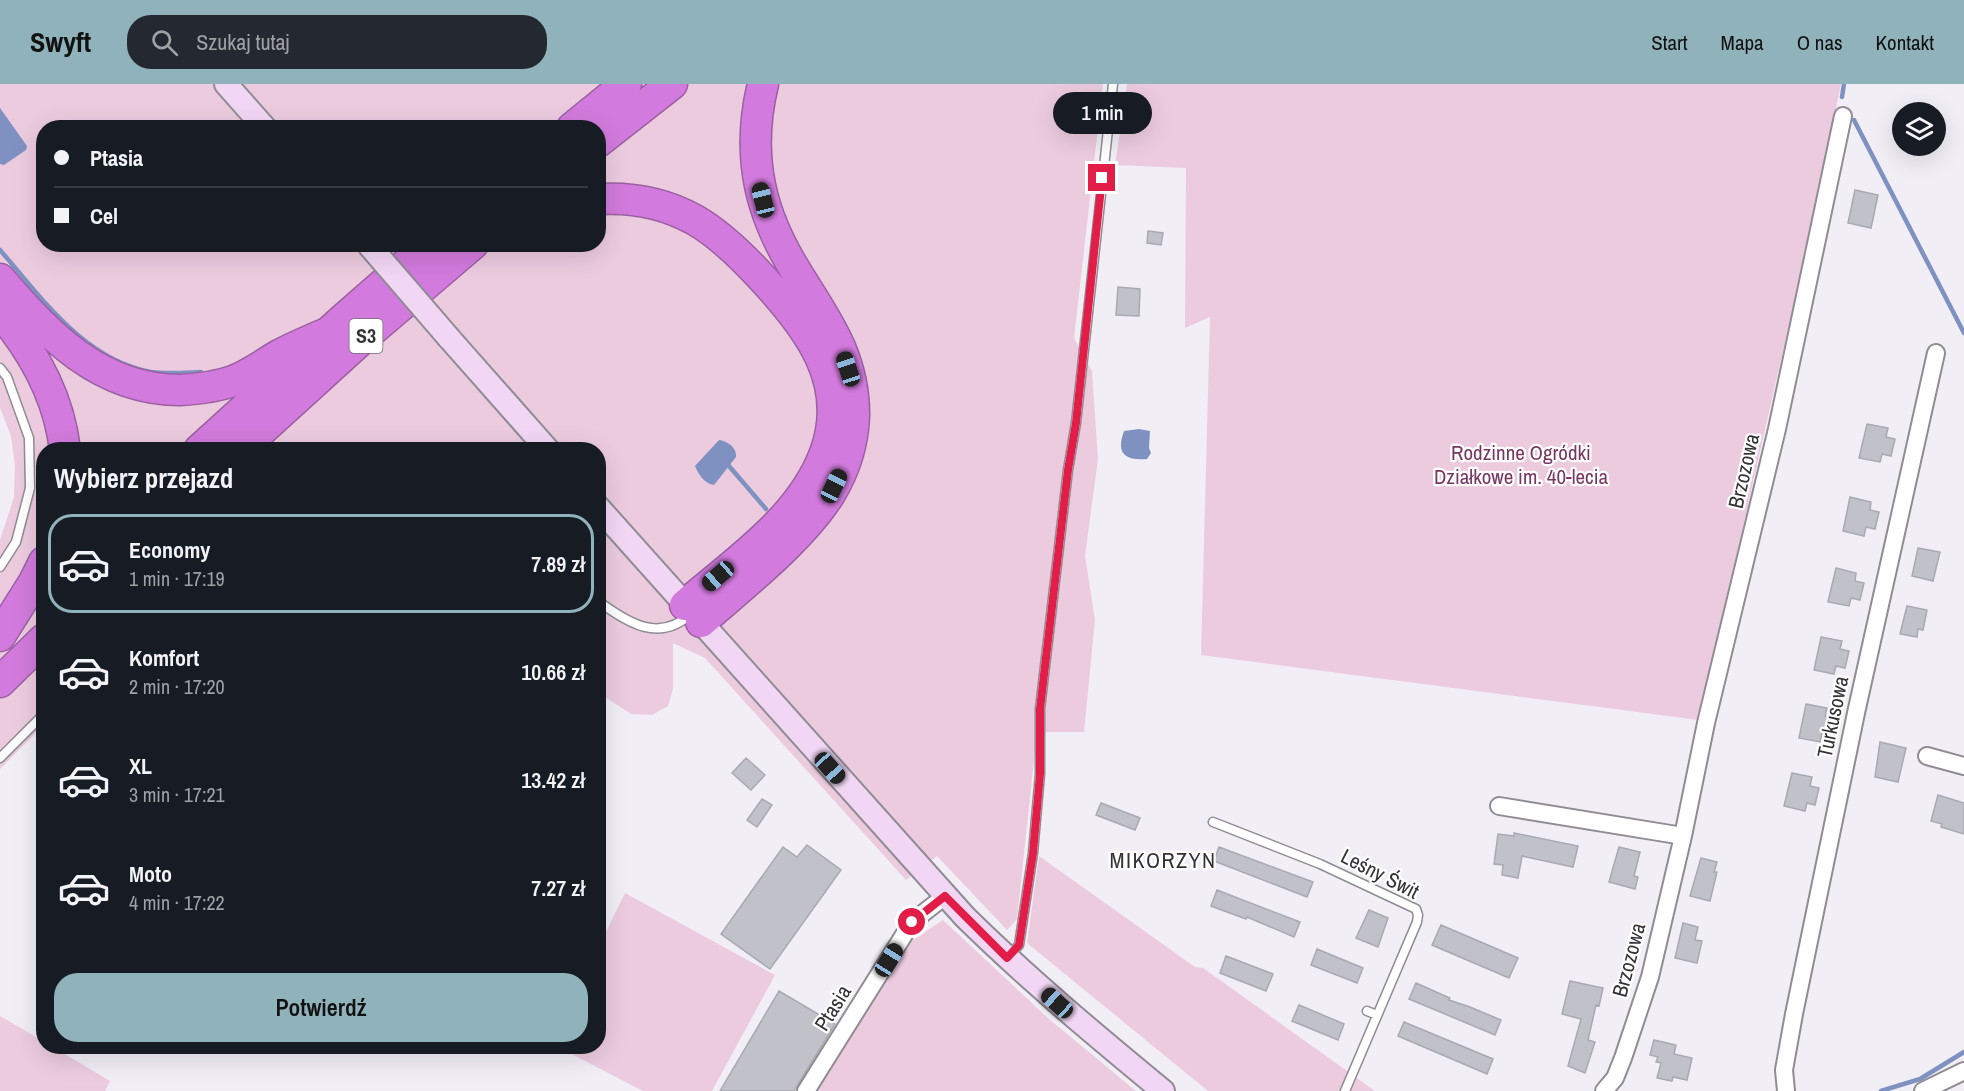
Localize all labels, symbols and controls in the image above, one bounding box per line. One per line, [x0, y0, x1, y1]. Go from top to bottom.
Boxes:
search box [127, 15, 547, 69]
text: Swyft [30, 23, 91, 61]
icon: search [148, 26, 181, 59]
text: Szukaj tutaj [196, 27, 290, 57]
text: Start [1651, 28, 1688, 57]
text: Mapa [1721, 28, 1764, 57]
text: O nas [1797, 28, 1843, 57]
text: Kontakt [1876, 28, 1934, 57]
callout: 1 min [1052, 91, 1152, 133]
text: 1 min [1081, 99, 1124, 126]
map controls [1892, 102, 1946, 156]
button: layers [1892, 102, 1946, 156]
text: Ptasia [90, 143, 143, 173]
route end [1088, 164, 1115, 191]
car [750, 180, 776, 220]
text: Cel [90, 201, 118, 231]
road number: S3 [350, 319, 382, 353]
car [834, 349, 862, 389]
street label: Brzozowa [1721, 430, 1766, 511]
park label: Rodzinne Ogródki Działkowe im. 40-lecia [1434, 438, 1609, 491]
text: Wybierz przejazd [54, 460, 233, 496]
car [818, 466, 850, 506]
text: Economy [129, 535, 210, 565]
icon: car [57, 537, 111, 591]
text: 7.89 zł [531, 549, 585, 579]
car [699, 557, 737, 595]
text: 1 min · 17:19 [129, 565, 225, 592]
text: Komfort [129, 643, 199, 673]
icon: car [57, 645, 111, 699]
text: 10.66 zł [521, 657, 585, 687]
text: 2 min · 17:20 [129, 673, 225, 700]
street label: Turkusowa [1810, 673, 1855, 760]
car [811, 749, 849, 787]
text: XL [129, 751, 152, 781]
icon: car [57, 753, 111, 807]
text: 13.42 zł [521, 765, 585, 795]
text: 3 min · 17:21 [129, 781, 225, 808]
street label: Leśny Świt [1336, 842, 1425, 906]
district label: MIKORZYN [1109, 845, 1217, 875]
text: Moto [129, 859, 172, 889]
icon: car [57, 861, 111, 915]
text: 7.27 zł [531, 873, 585, 903]
text: 4 min · 17:22 [129, 889, 225, 916]
route start [898, 908, 925, 935]
street label: Brzozowa [1605, 919, 1652, 1000]
car [872, 940, 906, 980]
button: Potwierdź [54, 973, 588, 1042]
street label: Ptasia [807, 979, 858, 1036]
car [1038, 984, 1076, 1022]

